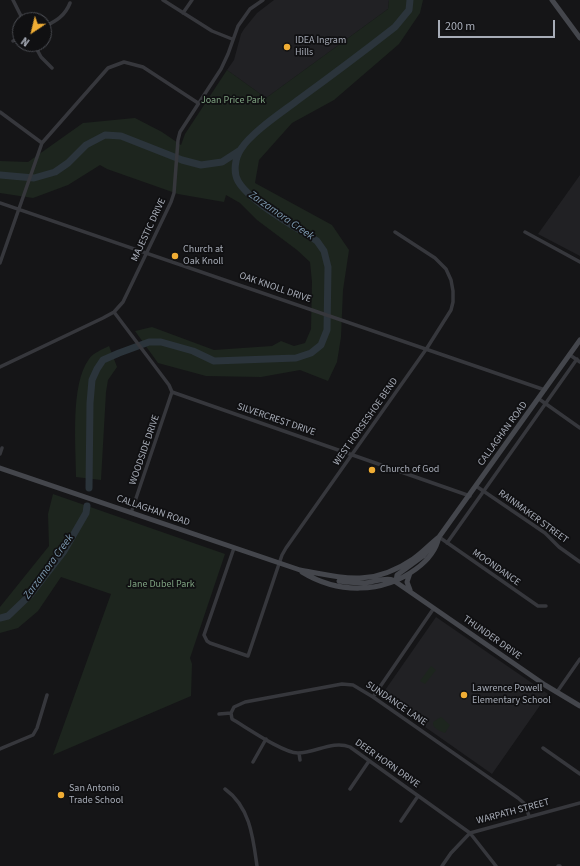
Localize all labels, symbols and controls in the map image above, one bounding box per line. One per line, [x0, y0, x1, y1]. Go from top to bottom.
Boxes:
north arrow [12, 12, 52, 52]
scale bar [440, 12, 557, 38]
text: 200 m [445, 18, 475, 35]
text: N [18, 33, 33, 50]
place label: IDEA Ingram Hills [295, 35, 346, 58]
marker: IDEA Ingram Hills [282, 42, 292, 52]
park label: Joan Price Park [201, 95, 265, 107]
water label: Zarzamora Creek [246, 189, 316, 243]
street label: MAJESTIC DRIVE [129, 196, 169, 264]
place label: Church at Oak Knoll [183, 244, 223, 268]
marker: Church at Oak Knoll [170, 251, 180, 261]
street label: OAK KNOLL DRIVE [237, 270, 313, 306]
street label: WEST HORSESHOE BEND [331, 376, 401, 468]
street label: CALLAGHAN ROAD [476, 399, 530, 469]
street label: SILVERCREST DRIVE [235, 401, 317, 439]
street label: WOODSIDE DRIVE [127, 413, 163, 487]
place label: Church of God [380, 464, 439, 476]
marker: Church of God [367, 465, 377, 475]
street label: RAINMAKER STREET [496, 488, 570, 546]
street label: CALLAGHAN ROAD [115, 493, 191, 529]
water label: Zarzamora Creek [21, 532, 77, 602]
street label: MOONDANCE [470, 547, 522, 589]
park label: Jane Dubel Park [127, 579, 195, 591]
street label: THUNDER DRIVE [460, 613, 524, 663]
street label: SUNDANCE LANE [363, 679, 429, 729]
place label: Lawrence Powell Elementary School [472, 683, 551, 706]
marker: Lawrence Powell Elementary School [459, 690, 469, 700]
street label: DEER HORN DRIVE [352, 737, 422, 791]
place label: San Antonio Trade School [69, 783, 123, 806]
marker: San Antonio Trade School [56, 790, 66, 800]
street label: WARPATH STREET [475, 796, 551, 828]

